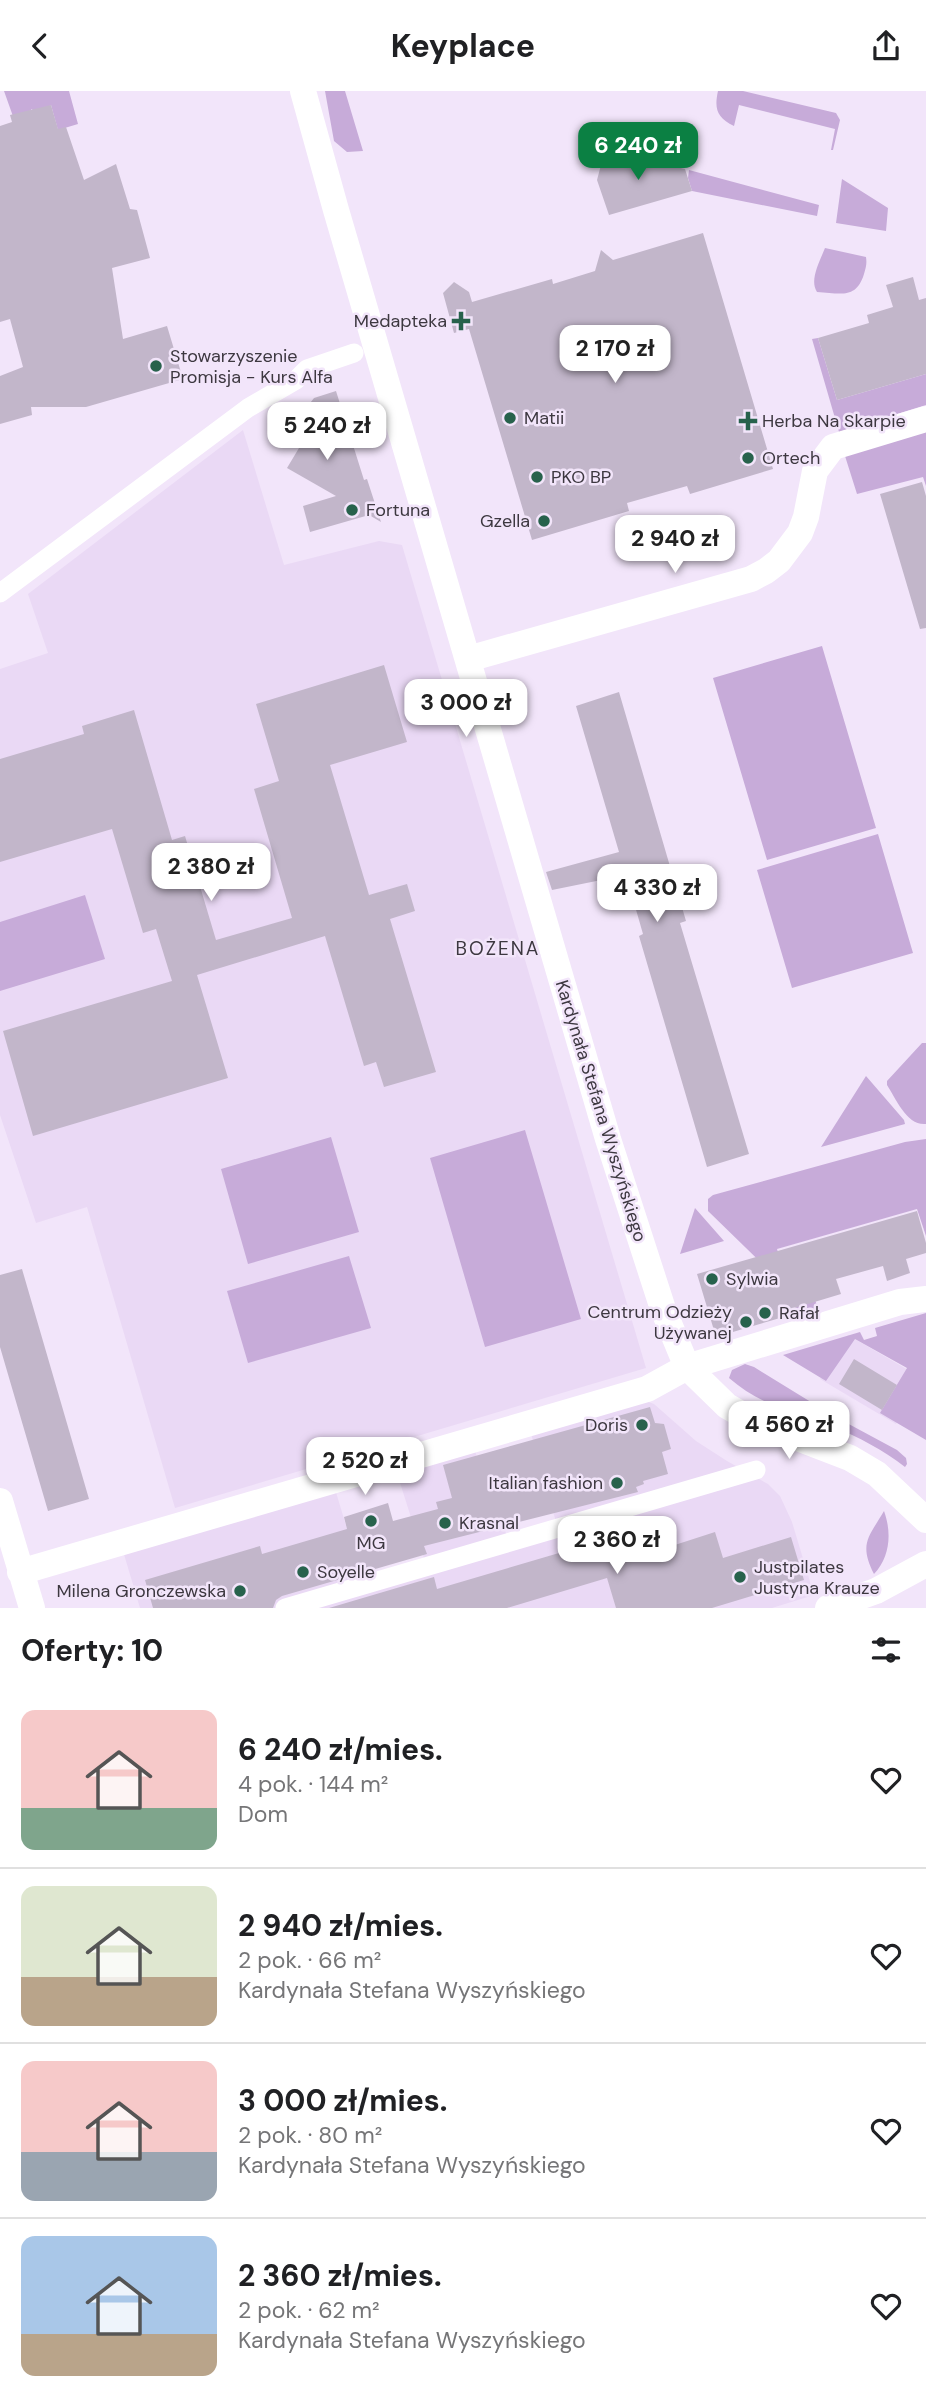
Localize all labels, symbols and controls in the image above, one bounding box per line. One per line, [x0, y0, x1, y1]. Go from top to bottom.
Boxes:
text: Keyplace [391, 25, 535, 67]
icon: back [21, 27, 59, 65]
icon: share [867, 27, 905, 65]
pin: 6 240 zł [566, 123, 710, 182]
text: 6 240 zł [594, 130, 682, 160]
place label: Medapteka [354, 309, 447, 333]
marker: Medapteka [453, 313, 469, 329]
pin: 2 170 zł [543, 325, 687, 385]
text: 2 170 zł [576, 333, 654, 363]
place label: Stowarzyszenie Promisja - Kurs Alfa [170, 344, 333, 389]
marker: Stowarzyszenie Promisja - Kurs Alfa [148, 358, 164, 374]
pin: 5 240 zł [255, 403, 399, 462]
place label: Matii [524, 406, 564, 430]
place label: Herba Na Skarpie [762, 409, 906, 433]
text: 5 240 zł [283, 410, 371, 440]
marker: Matii [502, 410, 518, 426]
marker: Herba Na Skarpie [740, 413, 756, 429]
place label: Ortech [762, 446, 820, 470]
marker: Ortech [740, 450, 756, 466]
place label: PKO BP [551, 465, 611, 489]
marker: PKO BP [529, 469, 545, 485]
place label: Fortuna [366, 498, 430, 522]
marker: Fortuna [344, 502, 360, 518]
place label: Gzella [480, 509, 530, 533]
marker: Gzella [536, 513, 552, 529]
pin: 2 940 zł [603, 515, 747, 575]
text: 2 940 zł [631, 523, 719, 553]
pin: 3 000 zł [394, 679, 538, 739]
text: 3 000 zł [420, 687, 512, 717]
pin: 2 380 zł [139, 843, 283, 903]
text: 2 380 zł [168, 851, 254, 881]
pin: 4 330 zł [585, 865, 729, 924]
text: 4 330 zł [613, 872, 701, 902]
district label: BOŻENA [456, 936, 540, 961]
street label: Kardynała Stefana Wyszyńskiego [550, 977, 652, 1245]
place label: Sylwia [726, 1267, 778, 1291]
marker: Sylwia [704, 1271, 720, 1287]
place label: Centrum Odzieży Używanej [587, 1300, 732, 1345]
place label: Rafał [779, 1301, 820, 1325]
marker: Rafał [757, 1305, 773, 1321]
marker: Centrum Odzieży Używanej [738, 1314, 754, 1330]
pin: 4 560 zł [717, 1401, 861, 1461]
text: 4 560 zł [745, 1409, 833, 1439]
place label: Doris [585, 1413, 628, 1437]
marker: Doris [634, 1417, 650, 1433]
pin: 2 520 zł [293, 1437, 437, 1497]
text: 2 520 zł [322, 1445, 408, 1475]
place label: Italian fashion [488, 1471, 603, 1495]
marker: Italian fashion [609, 1475, 625, 1491]
place label: Krasnal [459, 1511, 519, 1535]
marker: MG [363, 1513, 379, 1529]
marker: Krasnal [437, 1515, 453, 1531]
pin: 2 360 zł [545, 1517, 689, 1576]
text: 2 360 zł [574, 1524, 660, 1554]
place label: MG [357, 1531, 385, 1555]
place label: Justpilates Justyna Krauze [754, 1555, 880, 1600]
place label: Soyelle [317, 1560, 375, 1584]
marker: Soyelle [295, 1564, 311, 1580]
marker: Justpilates Justyna Krauze [732, 1569, 748, 1585]
place label: Milena Gronczewska [56, 1579, 226, 1603]
marker: Milena Gronczewska [232, 1583, 248, 1599]
text: Oferty: 10 [21, 1631, 163, 1670]
icon: filters [867, 1631, 905, 1669]
text: 6 240 zł/mies. [238, 1730, 443, 1769]
icon: home [77, 1738, 161, 1822]
icon: heart [867, 1761, 905, 1799]
text: 4 pok. · 144 m² [238, 1769, 388, 1799]
text: Dom [238, 1799, 288, 1829]
text: 2 940 zł/mies. [238, 1906, 443, 1945]
icon: home [77, 1914, 161, 1998]
icon: heart [867, 1937, 905, 1975]
text: 2 pok. · 66 m² [238, 1945, 381, 1975]
text: Kardynała Stefana Wyszyńskiego [238, 1975, 586, 2005]
text: 3 000 zł/mies. [238, 2081, 447, 2120]
icon: home [77, 2089, 161, 2173]
icon: heart [867, 2112, 905, 2150]
text: 2 pok. · 80 m² [238, 2120, 382, 2150]
text: Kardynała Stefana Wyszyńskiego [238, 2150, 586, 2180]
text: 2 360 zł/mies. [238, 2256, 441, 2295]
icon: home [77, 2264, 161, 2348]
icon: heart [867, 2287, 905, 2325]
text: 2 pok. · 62 m² [238, 2295, 380, 2325]
text: Kardynała Stefana Wyszyńskiego [238, 2325, 586, 2355]

